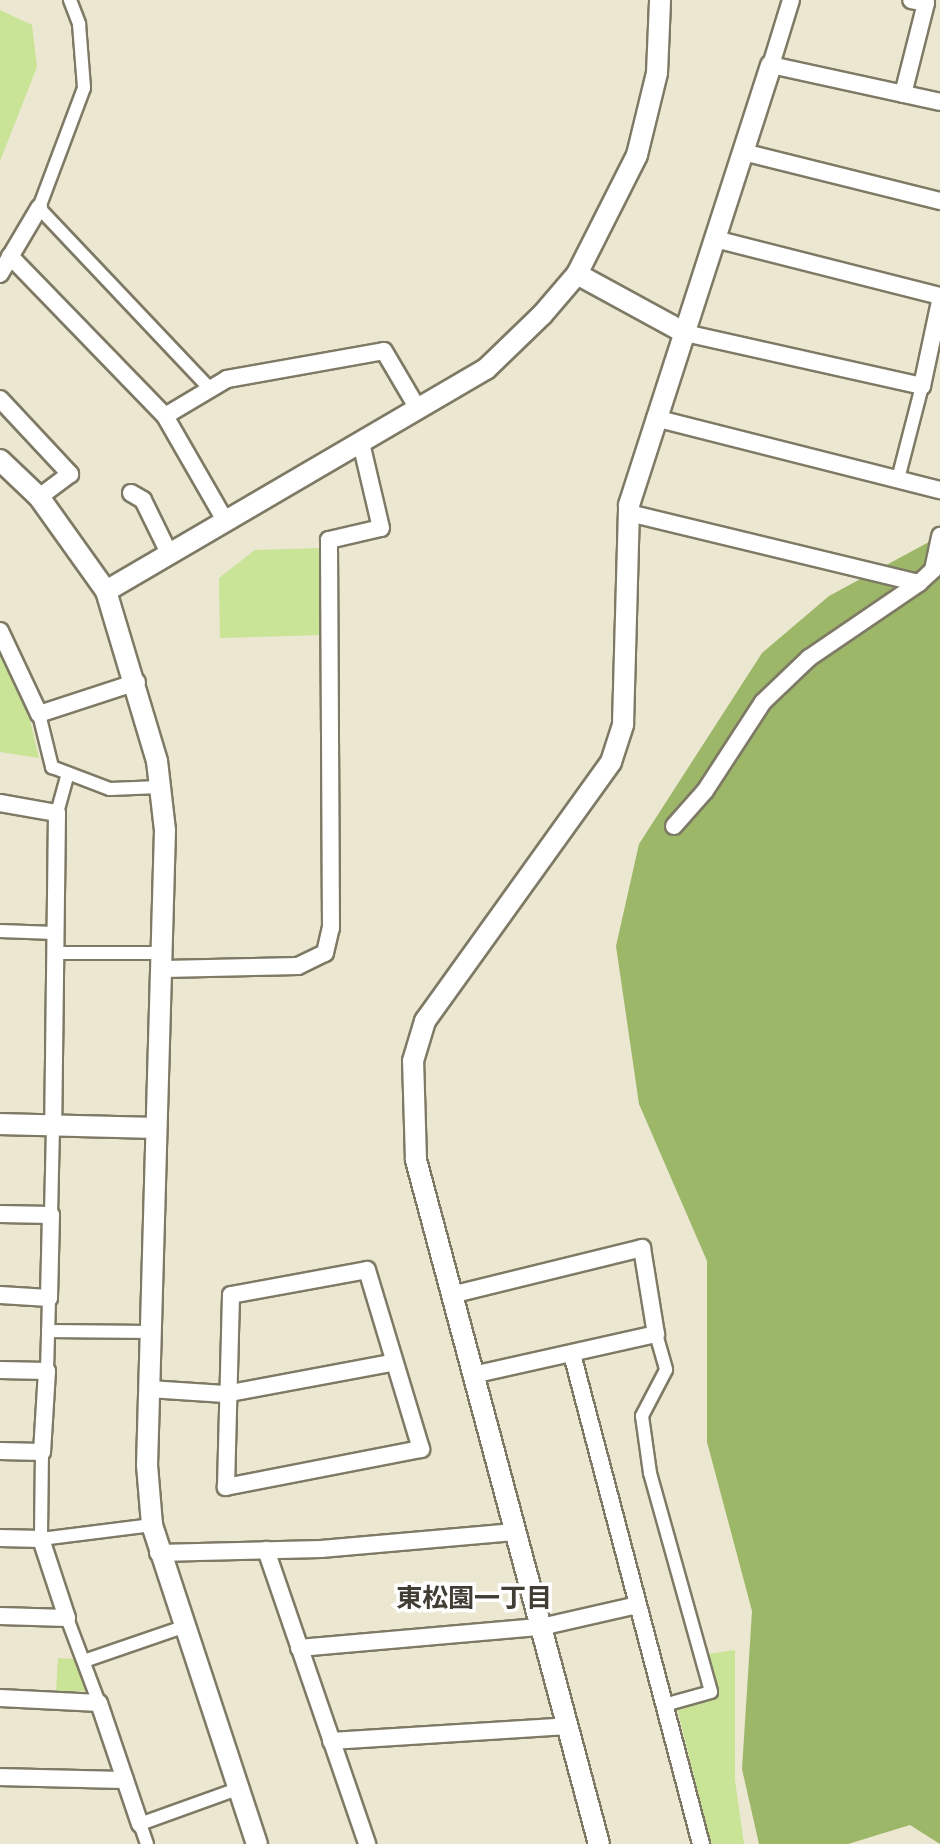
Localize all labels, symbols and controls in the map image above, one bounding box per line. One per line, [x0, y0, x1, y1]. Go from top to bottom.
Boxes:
district label: 東松園一丁目 [396, 1583, 552, 1615]

